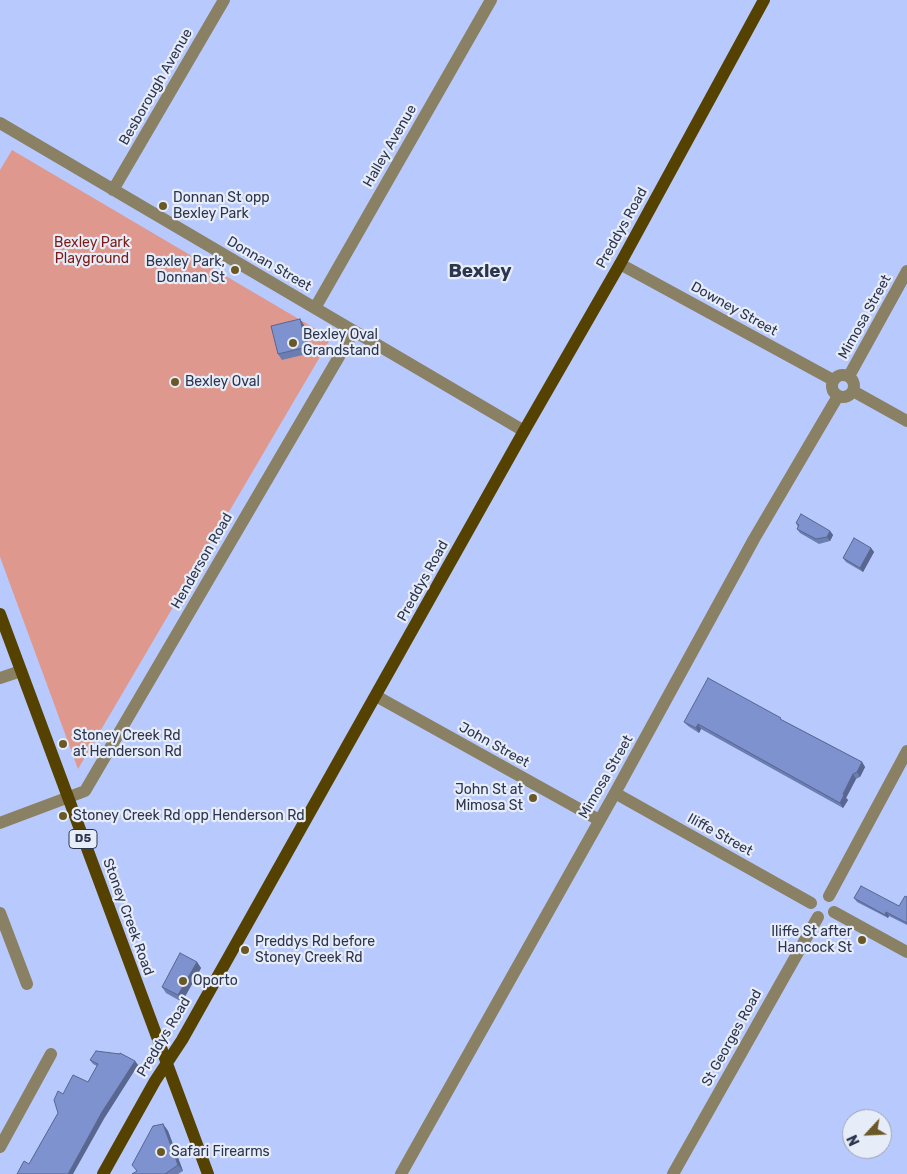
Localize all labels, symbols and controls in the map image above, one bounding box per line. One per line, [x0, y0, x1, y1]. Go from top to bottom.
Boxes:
street label: Besborough Avenue [116, 26, 196, 148]
street label: Halley Avenue [360, 102, 420, 190]
street label: Preddys Road [593, 185, 651, 271]
place label: Donnan St opp Bexley Park [173, 190, 270, 222]
marker: Donnan St opp Bexley Park [157, 200, 169, 212]
street label: Donnan Street [224, 233, 314, 295]
park label: Bexley Park Playground [54, 235, 130, 268]
place label: Bexley Park, Donnan St [146, 254, 225, 286]
district label: Bexley [448, 261, 512, 283]
marker: Bexley Park, Donnan St [229, 264, 241, 276]
street label: Mimosa Street [835, 272, 895, 362]
street label: Downey Street [688, 278, 780, 340]
place label: Bexley Oval Grandstand [303, 327, 379, 360]
marker: Bexley Oval Grandstand [287, 337, 299, 349]
place label: Bexley Oval [185, 374, 260, 390]
marker: Bexley Oval [169, 376, 181, 388]
street label: Henderson Road [168, 510, 236, 612]
street label: Preddys Road [394, 538, 452, 624]
street label: John Street [456, 719, 532, 771]
place label: Stoney Creek Rd at Henderson Rd [73, 728, 182, 760]
street label: Mimosa Street [575, 732, 637, 822]
marker: Stoney Creek Rd at Henderson Rd [57, 738, 69, 750]
place label: John St at Mimosa St [455, 782, 523, 814]
marker: John St at Mimosa St [527, 792, 539, 804]
place label: Stoney Creek Rd opp Henderson Rd [73, 808, 305, 824]
marker: Stoney Creek Rd opp Henderson Rd [57, 810, 69, 822]
street label: Iliffe Street [684, 810, 756, 860]
road number: D5 [69, 830, 97, 849]
street label: Stoney Creek Road [99, 856, 157, 978]
place label: Iliffe St after Hancock St [771, 924, 852, 956]
place label: Preddys Rd before Stoney Creek Rd [255, 934, 375, 966]
marker: Iliffe St after Hancock St [856, 934, 868, 946]
marker: Preddys Rd before Stoney Creek Rd [239, 944, 251, 956]
place label: Oporto [193, 973, 238, 989]
marker: Oporto [177, 975, 189, 987]
street label: St Georges Road [698, 987, 766, 1089]
street label: Preddys Road [134, 994, 194, 1080]
north arrow [842, 1109, 892, 1159]
text: N [844, 1132, 864, 1148]
place label: Safari Firearms [171, 1144, 270, 1160]
marker: Safari Firearms [155, 1146, 167, 1158]

